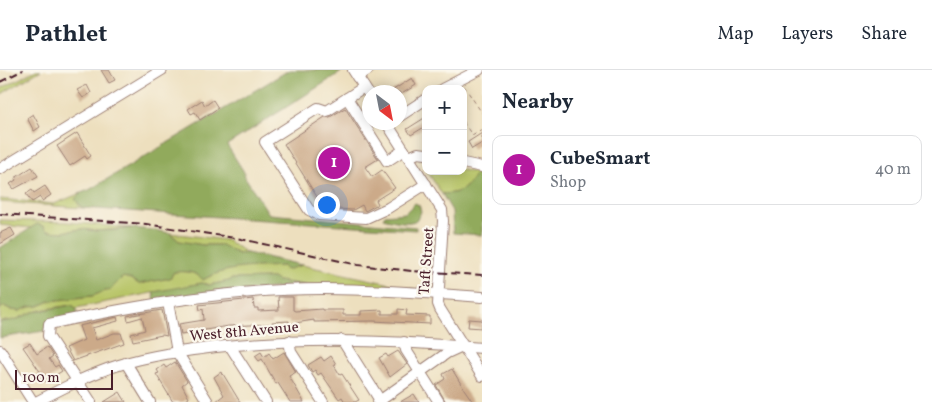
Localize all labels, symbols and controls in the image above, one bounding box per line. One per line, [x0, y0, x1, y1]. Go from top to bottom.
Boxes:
text: Pathlet [25, 18, 107, 52]
text: Map [717, 22, 753, 47]
text: Layers [781, 22, 833, 47]
text: Share [861, 22, 907, 47]
north arrow [362, 85, 407, 130]
map controls [422, 85, 467, 175]
button: + [422, 85, 467, 130]
text: Nearby [502, 88, 573, 117]
button: − [422, 130, 467, 175]
pin: 1 [318, 144, 350, 182]
text: CubeSmart [550, 146, 650, 172]
text: 1 [516, 159, 522, 181]
text: 40 m [875, 159, 911, 181]
text: Shop [550, 172, 586, 194]
your location [314, 192, 340, 218]
street label: Taft Street [415, 226, 440, 296]
street label: West 8th Avenue [189, 317, 300, 348]
scale bar [15, 367, 112, 390]
text: 100 m [22, 369, 60, 388]

